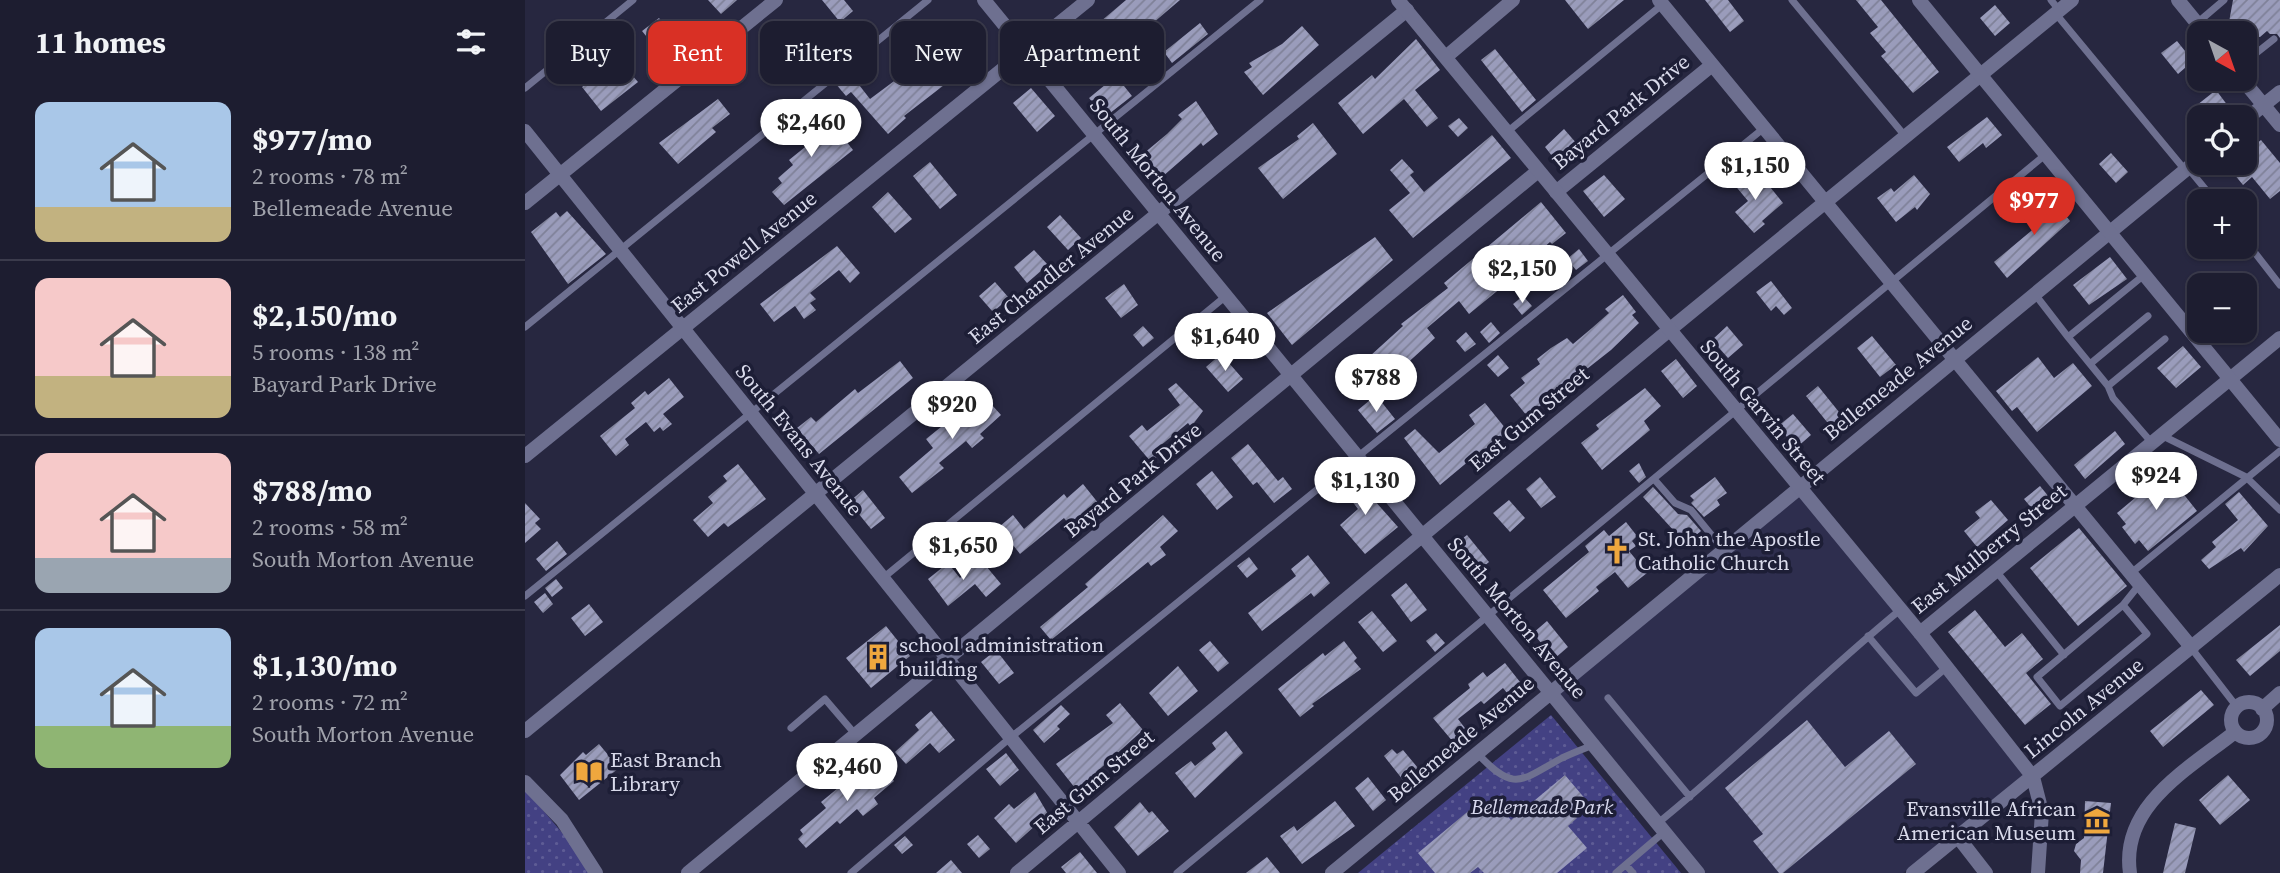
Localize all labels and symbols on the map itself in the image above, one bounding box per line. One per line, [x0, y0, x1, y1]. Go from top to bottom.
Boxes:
north arrow [2187, 21, 2257, 91]
street label: Bayard Park Drive [1546, 47, 1695, 176]
street label: South Morton Avenue [1083, 92, 1234, 268]
pin: $2,460 [754, 100, 868, 159]
pin: $1,150 [1698, 142, 1812, 202]
pin: $977 [1993, 177, 2075, 237]
street label: East Powell Avenue [665, 184, 823, 320]
street label: East Chandler Avenue [962, 199, 1139, 350]
pin: $2,150 [1465, 246, 1579, 305]
street label: Bellemeade Avenue [1817, 309, 1978, 447]
pin: $1,640 [1168, 314, 1282, 373]
street label: South Garvin Street [1694, 333, 1833, 491]
pin: $788 [1335, 354, 1417, 414]
street label: South Evans Avenue [729, 358, 870, 522]
street label: East Gum Street [1462, 360, 1595, 478]
pin: $920 [911, 382, 993, 441]
street label: Bayard Park Drive [1058, 415, 1207, 544]
pin: $924 [2115, 452, 2197, 512]
pin: $1,130 [1308, 458, 1422, 517]
street label: East Mulberry Street [1905, 477, 2073, 620]
pin: $1,650 [906, 522, 1020, 582]
place label: St. John the Apostle Catholic Church [1638, 524, 1821, 577]
street label: South Morton Avenue [1441, 531, 1594, 705]
church icon: St. John the Apostle Catholic Church [1602, 536, 1632, 566]
place label: school administration building [899, 630, 1104, 683]
building icon: school administration building [863, 642, 893, 672]
street label: Lincoln Avenue [2018, 650, 2149, 765]
street label: Bellemeade Avenue [1381, 669, 1540, 809]
street label: East Gum Street [1027, 723, 1160, 841]
pin: $2,460 [790, 744, 904, 803]
place label: East Branch Library [610, 745, 722, 798]
library icon: East Branch Library [574, 757, 604, 787]
park label: Bellemeade Park [1470, 792, 1613, 821]
place label: Evansville African American Museum [1897, 794, 2076, 847]
museum icon: Evansville African American Museum [2082, 806, 2112, 836]

